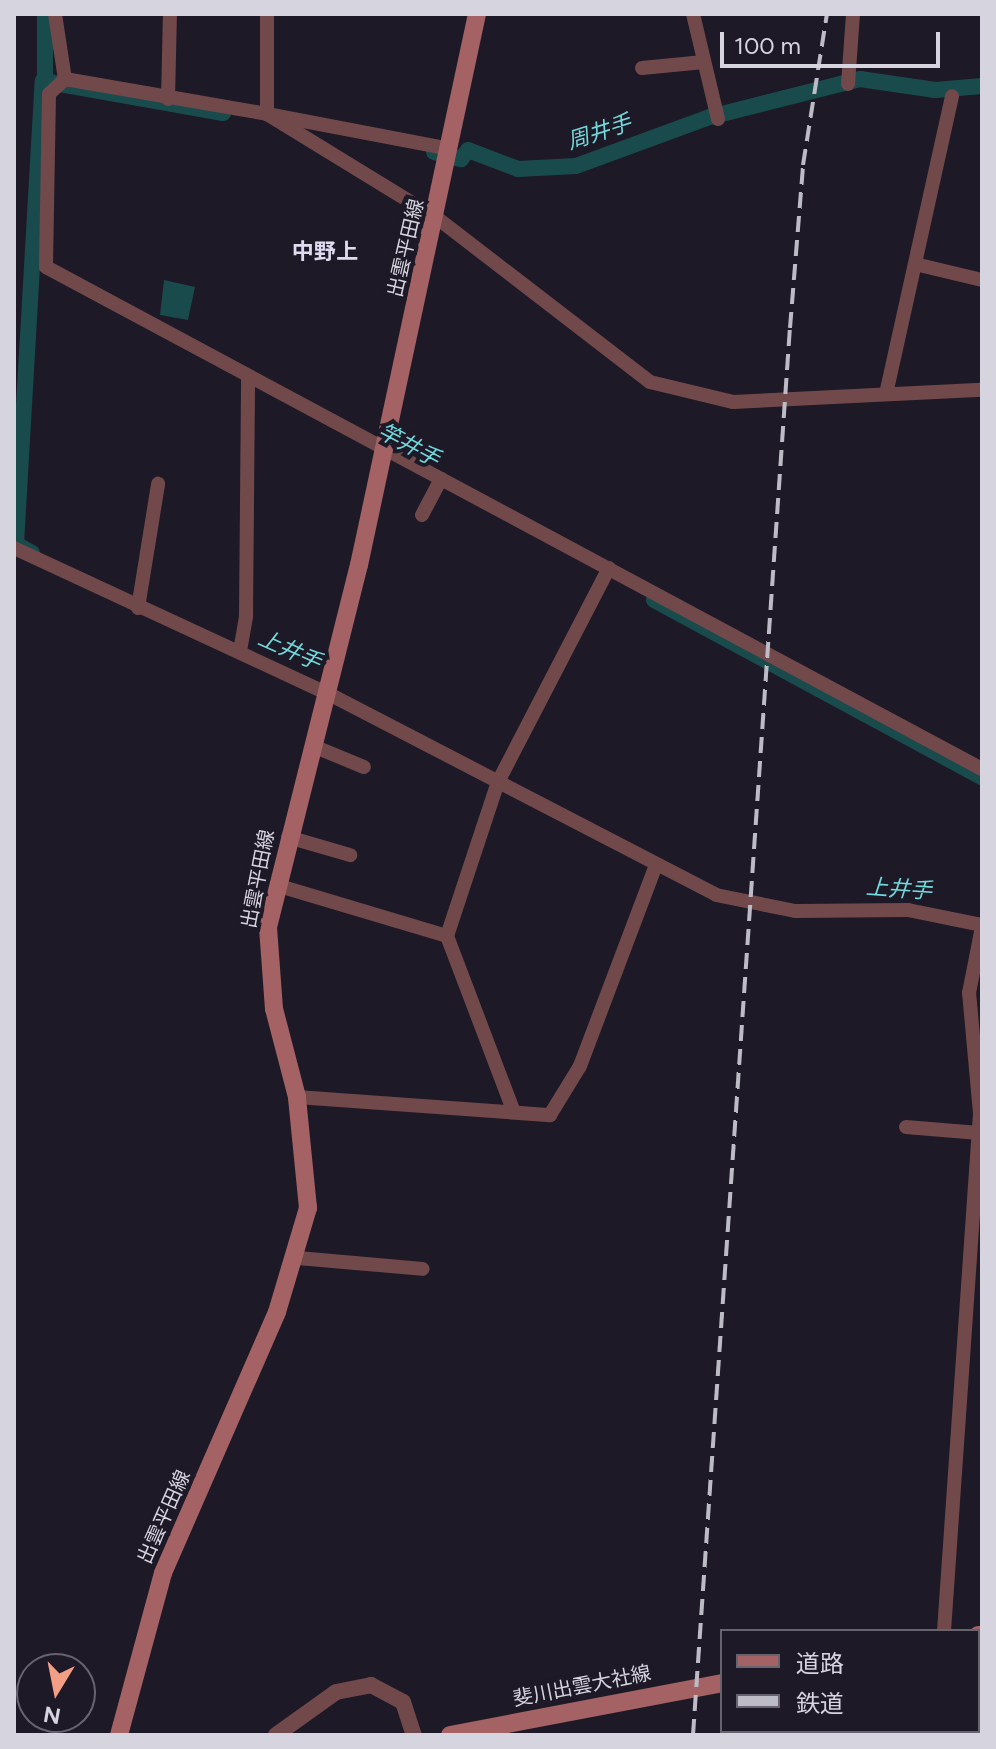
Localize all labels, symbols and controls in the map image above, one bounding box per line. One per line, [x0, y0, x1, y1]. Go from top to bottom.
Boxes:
scale bar [724, 16, 944, 66]
text: 100 m [734, 31, 801, 60]
water label: 周井手 [564, 109, 634, 155]
street label: 出雲平田線 [383, 197, 429, 299]
district label: 中野上 [292, 239, 358, 265]
water label: 竿井手 [374, 418, 444, 472]
water label: 上井手 [254, 625, 326, 675]
street label: 出雲平田線 [237, 828, 279, 930]
water label: 上井手 [865, 874, 933, 904]
street label: 出雲平田線 [133, 1466, 195, 1568]
legend [720, 1629, 980, 1733]
text: 道路 [796, 1649, 844, 1678]
north arrow [16, 1653, 96, 1733]
street label: 斐川出雲大社線 [511, 1661, 653, 1711]
text: 鉄道 [796, 1689, 844, 1718]
text: N [41, 1700, 63, 1730]

